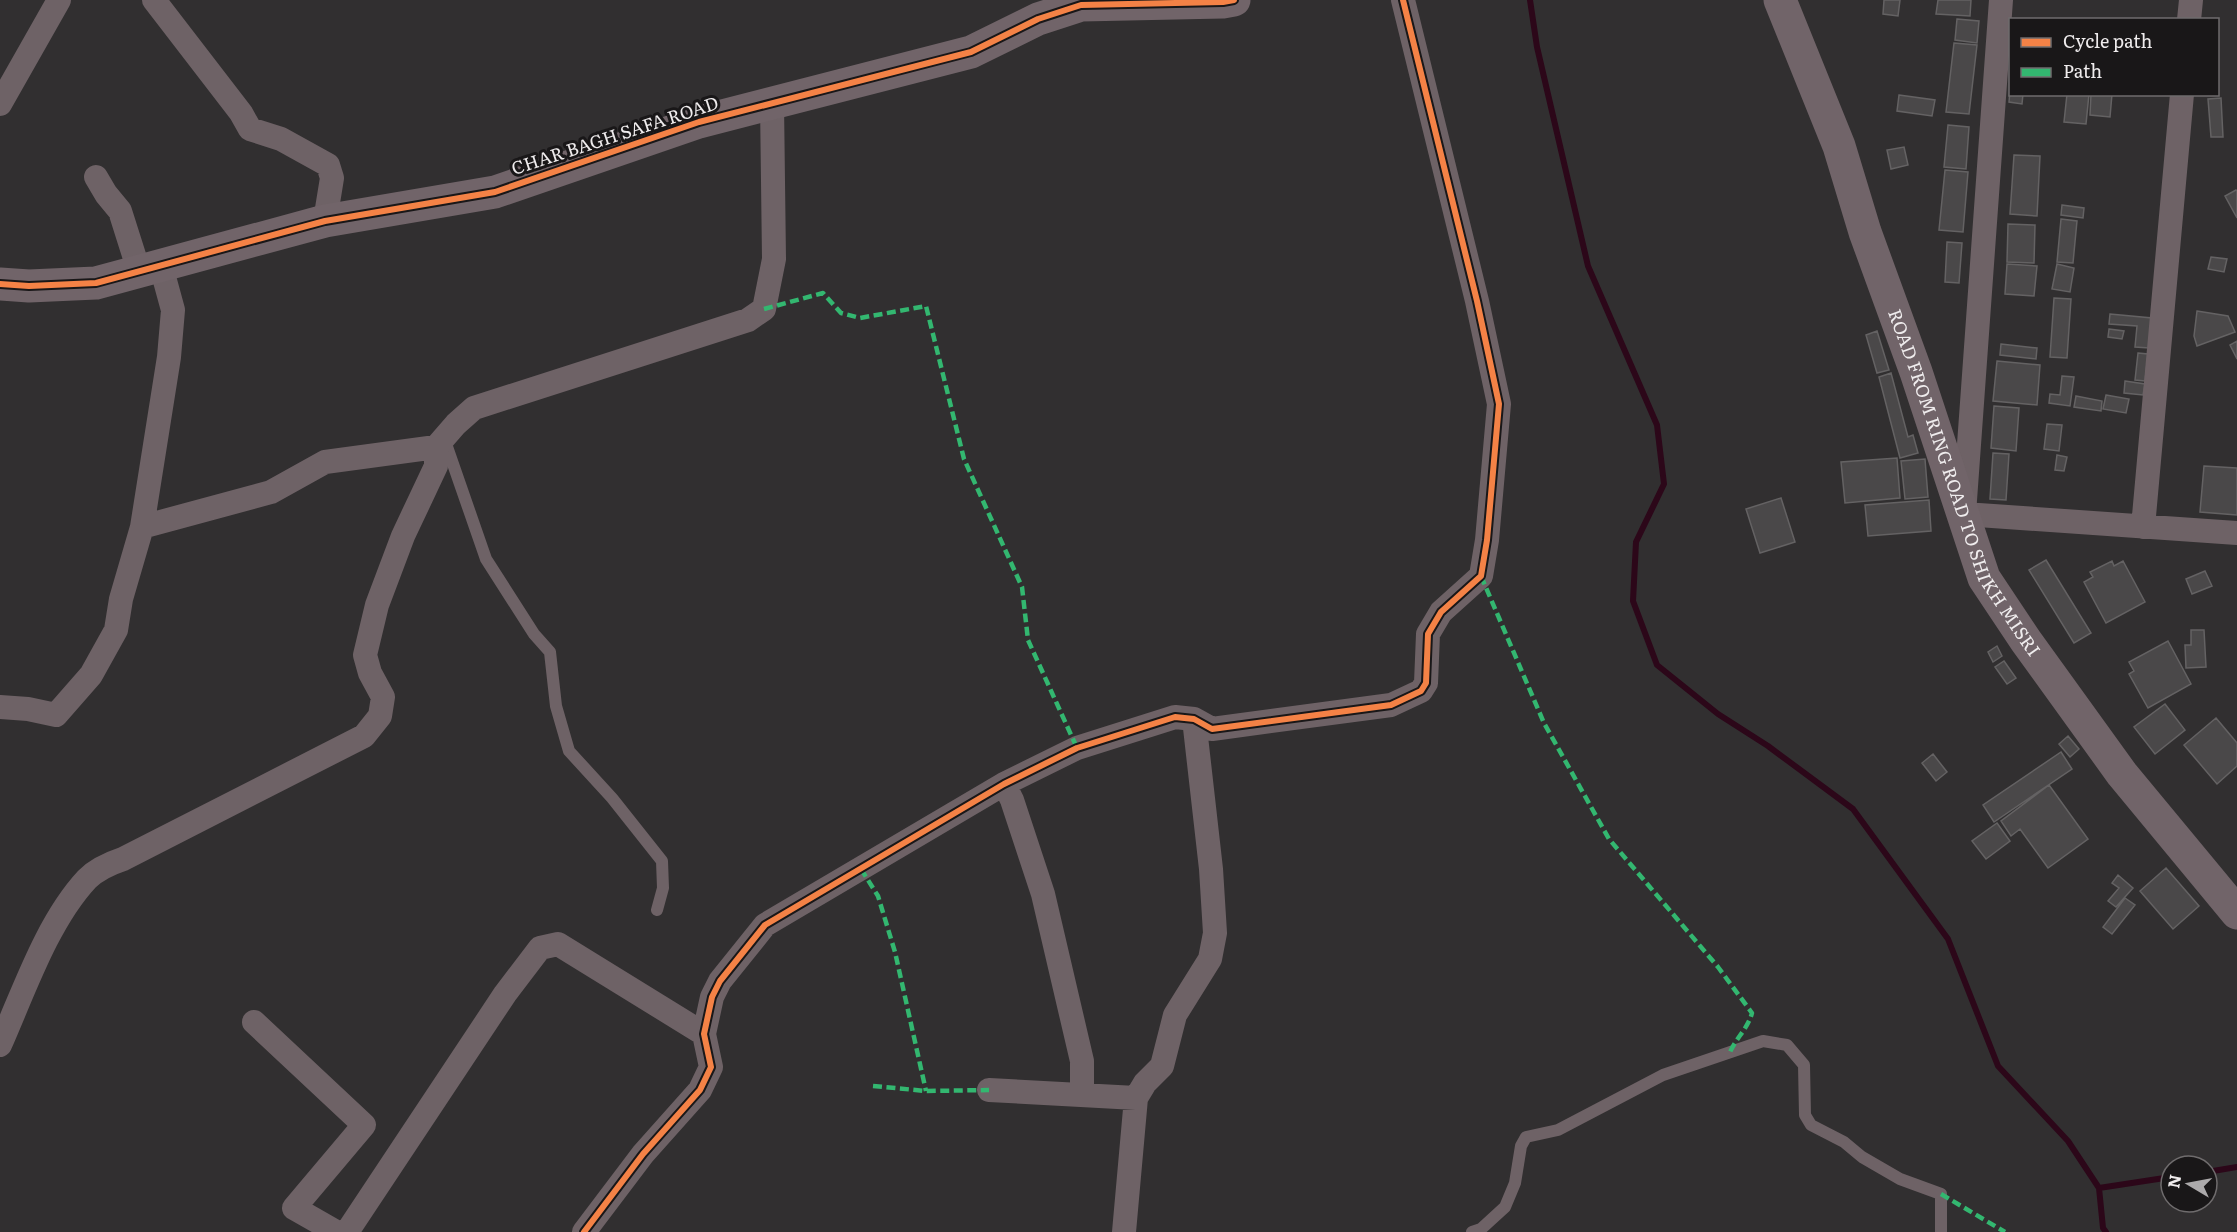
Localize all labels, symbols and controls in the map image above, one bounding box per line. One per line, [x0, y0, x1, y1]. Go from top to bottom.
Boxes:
legend [2009, 18, 2219, 96]
text: Cycle path [2063, 27, 2152, 54]
text: Path [2063, 57, 2102, 84]
street label: CHAR BAGH SAFA ROAD [507, 88, 722, 181]
street label: ROAD FROM RING ROAD TO SHIKH MISRI [1882, 305, 2048, 662]
north arrow [2159, 1154, 2219, 1214]
text: N [2160, 1173, 2186, 1190]

